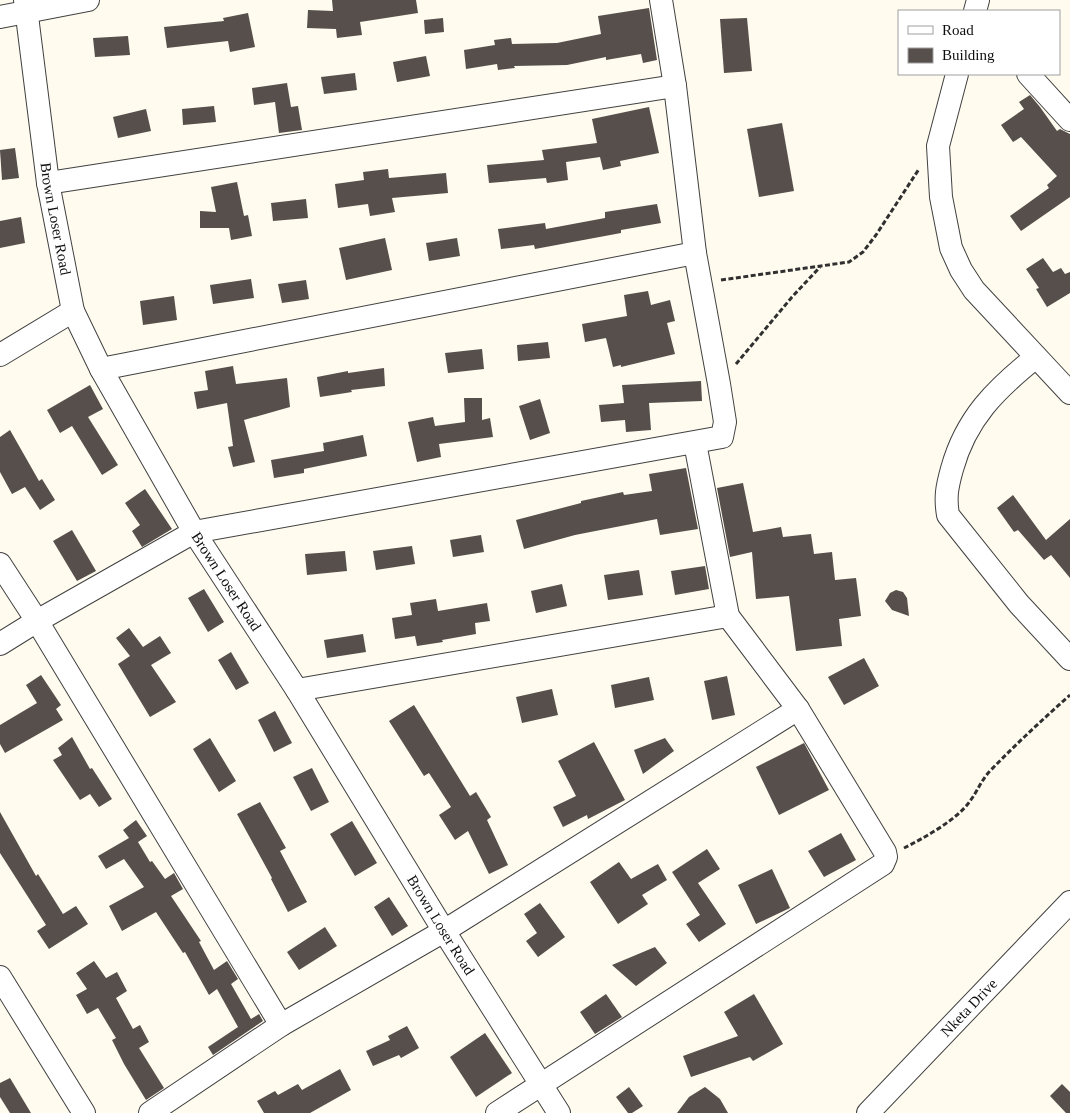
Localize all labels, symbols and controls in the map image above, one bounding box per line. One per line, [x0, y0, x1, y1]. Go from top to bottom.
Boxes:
legend [898, 10, 1060, 75]
text: Road [942, 22, 974, 38]
text: Building [942, 47, 995, 63]
street label: Brown Loser Road [37, 162, 74, 277]
street label: Brown Loser Road [188, 529, 264, 634]
street label: Brown Loser Road [404, 872, 478, 978]
street label: Nketa Drive [938, 975, 1000, 1040]

